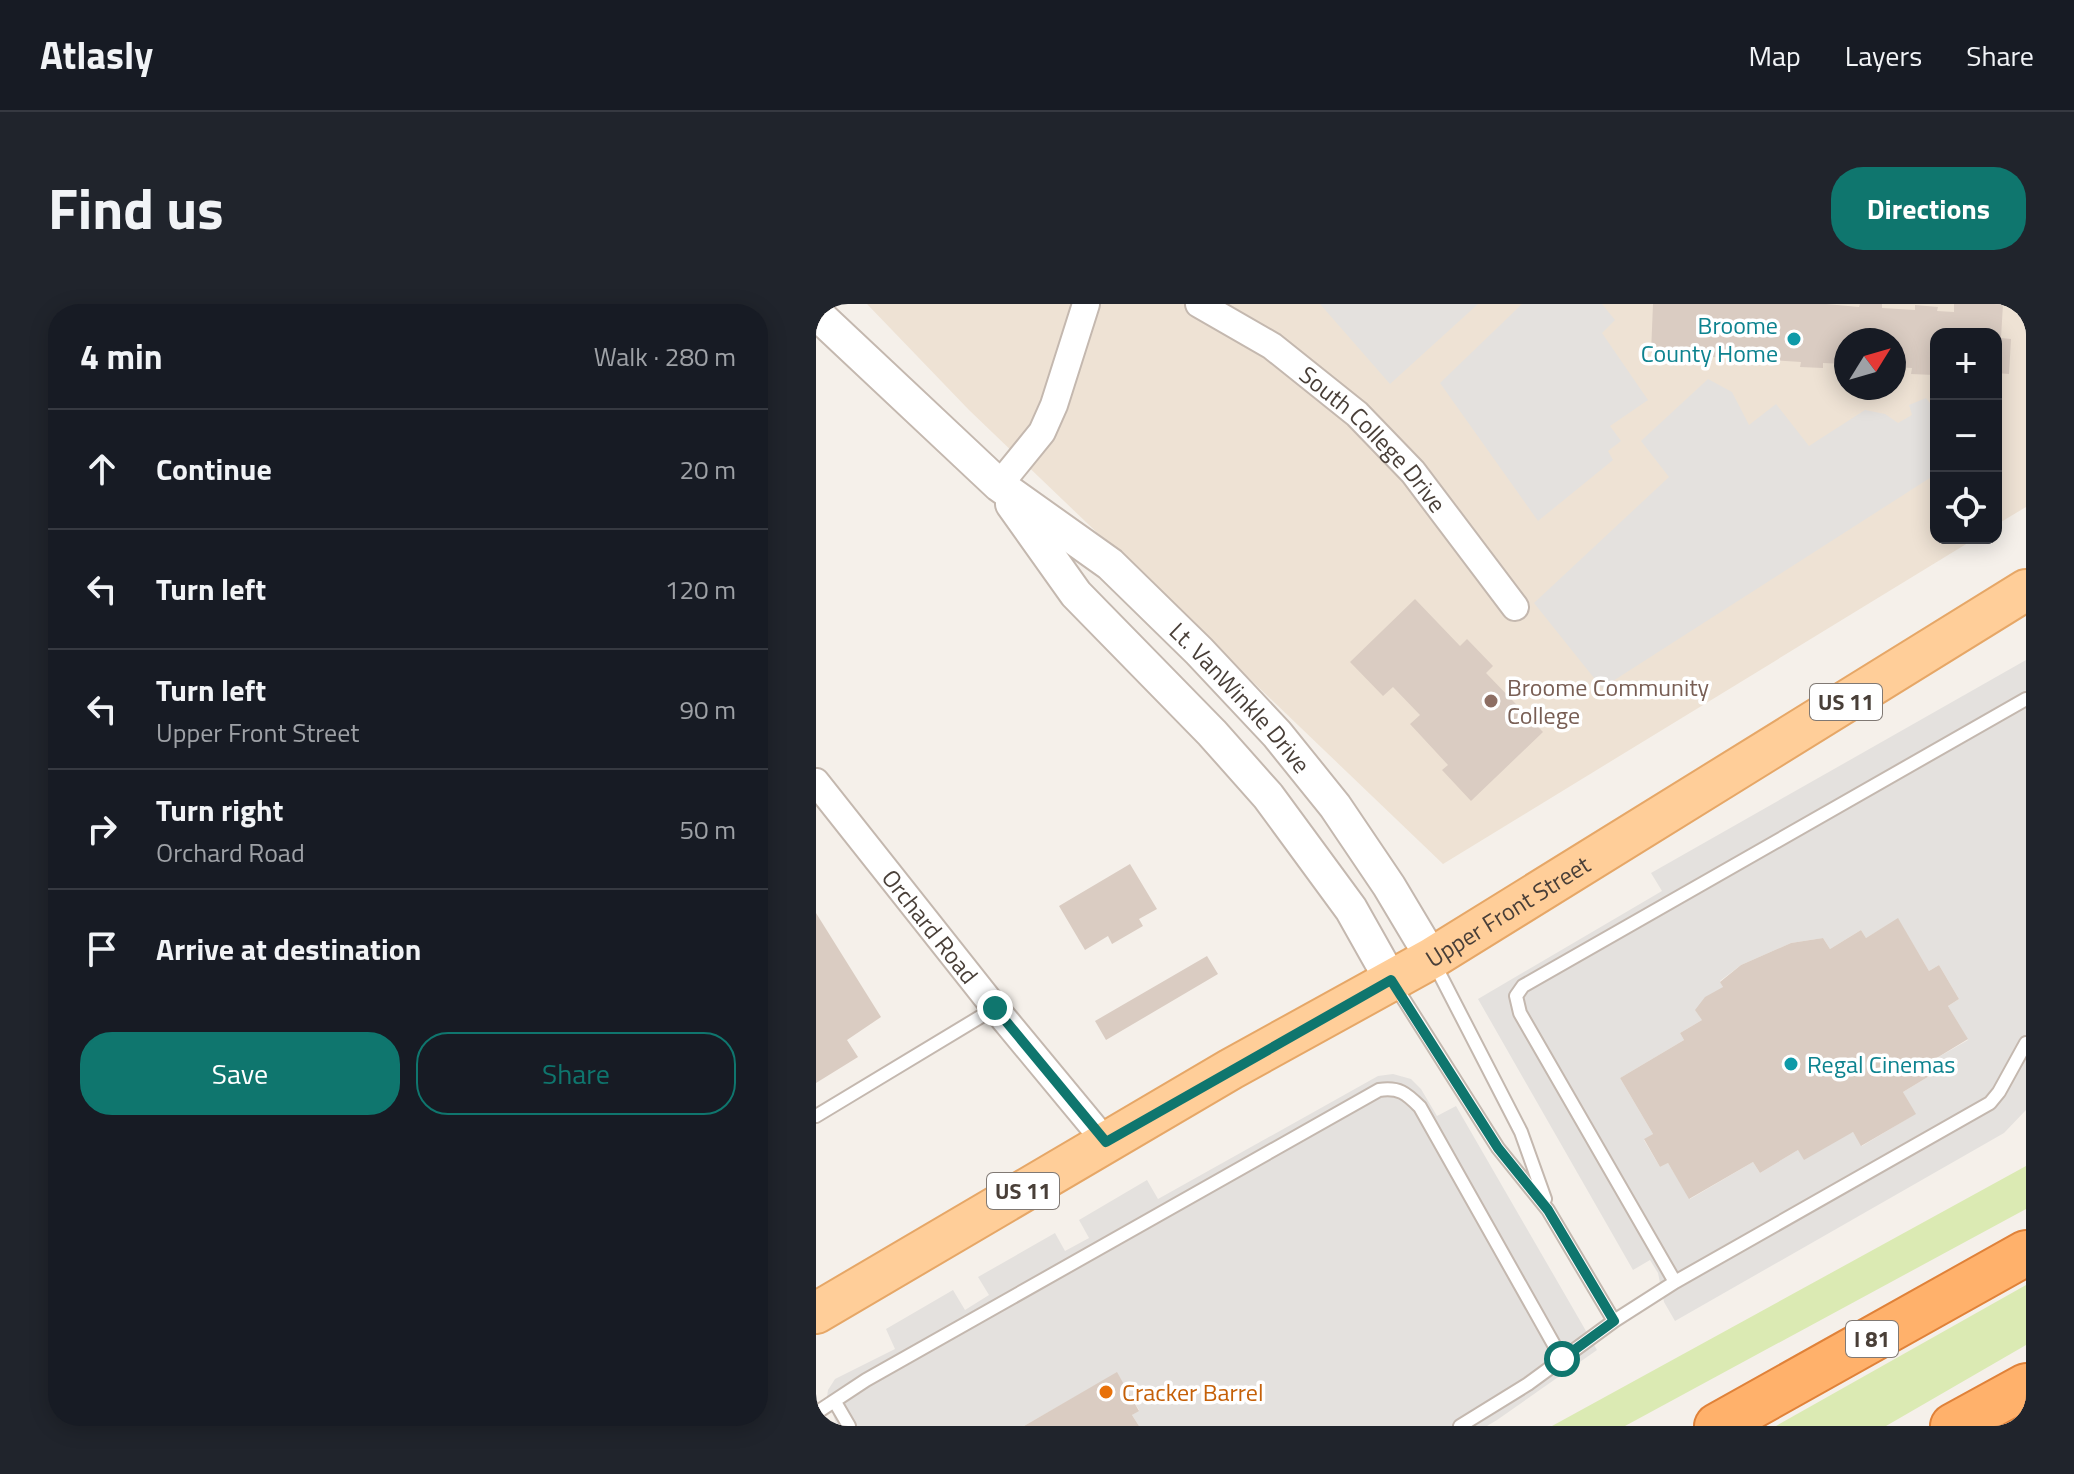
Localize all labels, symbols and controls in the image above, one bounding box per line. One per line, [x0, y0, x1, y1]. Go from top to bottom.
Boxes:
text: Atlasly [40, 26, 153, 84]
text: Map [1748, 34, 1801, 77]
text: Layers [1845, 34, 1922, 77]
text: Share [1966, 34, 2034, 77]
text: Find us [48, 166, 224, 251]
button: Directions [1831, 167, 2026, 250]
place label: Broome County Home [1641, 307, 1778, 371]
north arrow [1834, 328, 1906, 400]
map controls [1930, 328, 2002, 544]
button: + [1930, 328, 2002, 400]
text: 4 min [80, 330, 163, 382]
marker: Broome County Home [1785, 330, 1803, 348]
text: Walk · 280 m [594, 337, 736, 376]
street label: South College Drive [1292, 357, 1455, 520]
button: − [1930, 400, 2002, 472]
text: Continue [156, 446, 272, 492]
icon: ahead [80, 447, 124, 491]
text: 20 m [679, 450, 736, 489]
button: locate [1930, 472, 2002, 544]
text: Turn left [156, 566, 266, 612]
icon: left [80, 567, 124, 611]
text: 120 m [665, 570, 736, 609]
street label: Lt. VanWinkle Drive [1161, 614, 1319, 781]
text: Turn left [156, 667, 266, 713]
place label: Broome Community College [1507, 669, 1710, 733]
road number: US 11 [1810, 684, 1882, 720]
icon: left [80, 687, 124, 731]
text: 90 m [679, 690, 736, 729]
marker: Broome Community College [1482, 692, 1500, 710]
text: Upper Front Street [156, 713, 359, 752]
text: Turn right [156, 787, 284, 833]
icon: right [80, 807, 124, 851]
text: 50 m [679, 810, 736, 849]
text: Orchard Road [156, 833, 305, 872]
street label: Upper Front Street [1418, 846, 1597, 976]
street label: Orchard Road [874, 861, 987, 991]
text: Arrive at destination [156, 926, 421, 972]
icon: arrive [80, 927, 124, 971]
route end [977, 990, 1013, 1026]
button: Save [80, 1032, 400, 1115]
button: Share [416, 1032, 736, 1115]
place label: Regal Cinemas [1807, 1046, 1955, 1082]
marker: Regal Cinemas [1782, 1055, 1800, 1073]
road number: US 11 [987, 1173, 1059, 1209]
road number: I 81 [1846, 1321, 1898, 1357]
route start [1544, 1341, 1580, 1377]
place label: Cracker Barrel [1122, 1374, 1263, 1410]
marker: Cracker Barrel [1097, 1383, 1115, 1401]

